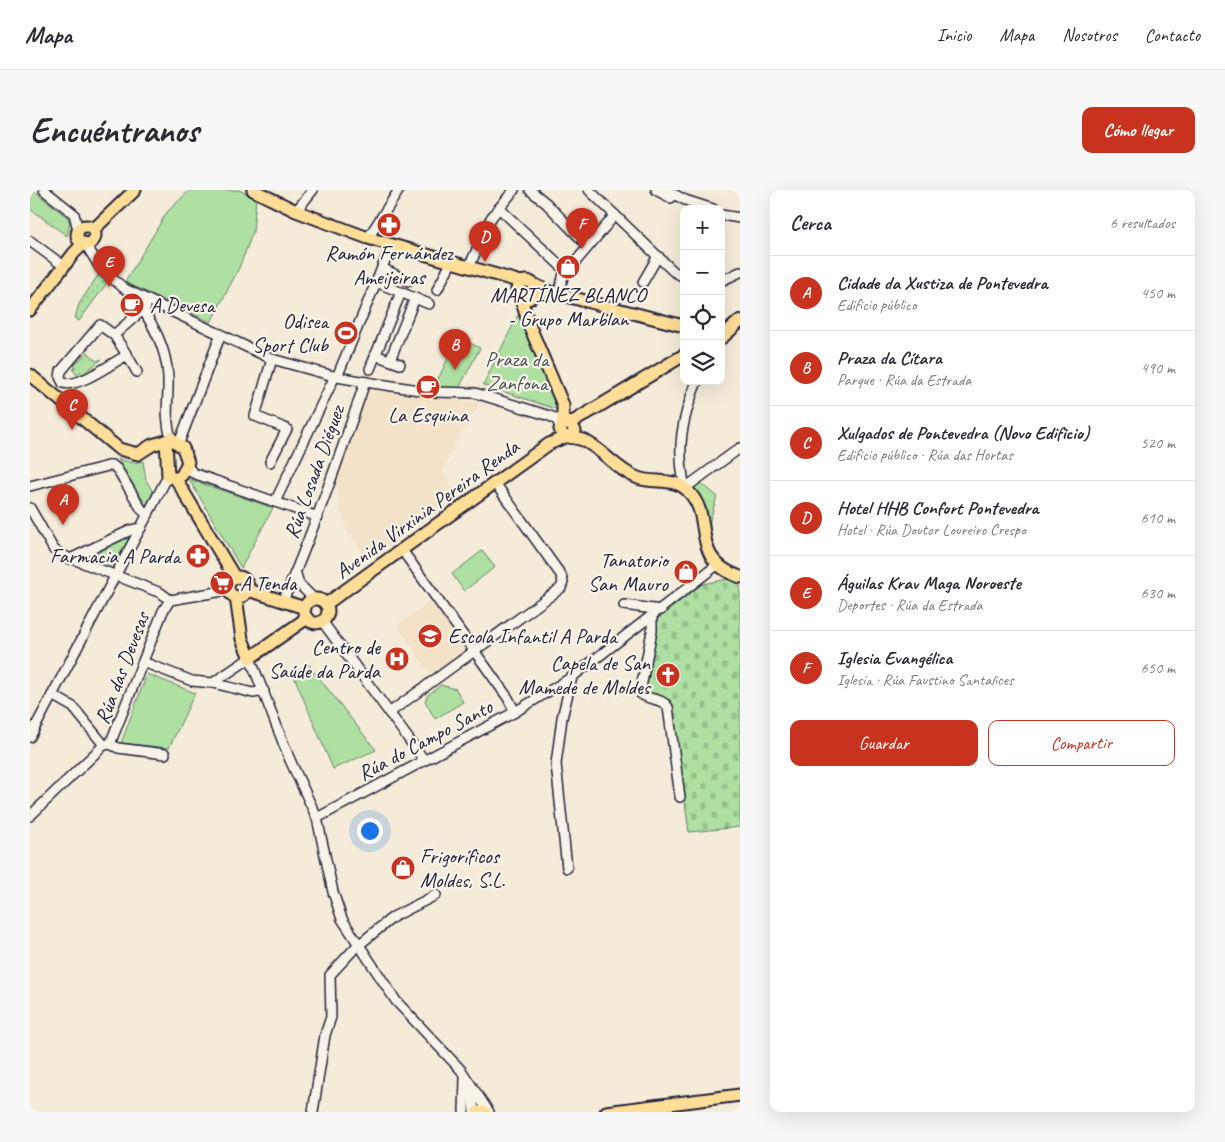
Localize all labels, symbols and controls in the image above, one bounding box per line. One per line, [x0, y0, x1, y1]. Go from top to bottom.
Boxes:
text: Mapa [25, 20, 72, 50]
text: Inicio [937, 24, 971, 46]
text: Mapa [999, 24, 1034, 46]
text: Nosotros [1062, 24, 1117, 46]
text: Contacto [1145, 24, 1200, 46]
button: Cómo llegar [1082, 107, 1195, 153]
text: Encuéntranos [30, 108, 199, 153]
map controls [680, 205, 725, 385]
button: + [680, 205, 725, 250]
pin: F [566, 208, 598, 249]
text: Cerca [790, 210, 831, 236]
pharmacy icon: Ramón Fernández Ameijeiras [376, 212, 402, 238]
text: 6 resultados [1110, 213, 1175, 233]
pin: D [469, 221, 501, 262]
place label: Ramón Fernández Ameijeiras [325, 240, 454, 290]
pin: E [93, 246, 125, 287]
button: − [680, 250, 725, 295]
shop icon: MARTÍNEZ BLANCO - Grupo Marblan [555, 254, 581, 280]
text: Cidade da Xustiza de Pontevedra [837, 271, 1047, 295]
place label: MARTÍNEZ BLANCO - Grupo Marblan [490, 282, 648, 332]
text: A [802, 283, 810, 303]
text: 450 m [1141, 283, 1175, 303]
cafe icon: A Devesa [119, 292, 145, 318]
place label: A Devesa [150, 292, 217, 318]
button: locate [680, 295, 725, 340]
text: Edificio público [837, 295, 916, 315]
place label: Odisea Sport Club [252, 308, 330, 358]
sports icon: Odisea Sport Club [333, 320, 359, 346]
pin: B [439, 329, 471, 370]
button: layers [680, 340, 725, 385]
park label: Praza da Zanfona [485, 346, 551, 396]
text: Praza da Cítara [837, 346, 942, 370]
text: B [802, 358, 810, 378]
text: 490 m [1141, 358, 1175, 378]
text: Parque · Rúa da Estrada [837, 370, 971, 390]
cafe icon: La Esquina [415, 374, 441, 400]
pin: C [56, 389, 88, 430]
street label: Rúa Losada Diéguez [278, 400, 351, 542]
place label: La Esquina [388, 402, 470, 428]
text: Xulgados de Pontevedra (Novo Edificio) [837, 421, 1089, 445]
street label: Avenida Virxinia Pereira Renda [330, 433, 525, 584]
text: C [802, 433, 810, 453]
text: 520 m [1141, 433, 1175, 453]
text: Edificio público · Rúa das Hortas [837, 445, 1013, 465]
pin: A [47, 484, 79, 525]
text: Hotel HHB Confort Pontevedra [837, 496, 1039, 520]
text: D [801, 508, 811, 528]
text: 610 m [1141, 508, 1175, 528]
text: Hotel · Rúa Doutor Loureiro Crespo [837, 520, 1026, 540]
place label: Farmacia A Parda [50, 543, 182, 569]
pharmacy icon: Farmacia A Parda [185, 543, 211, 569]
place label: Tanatorio San Mauro [588, 547, 671, 597]
shop icon: Tanatorio San Mauro [673, 559, 699, 585]
supermarket icon: A Tenda [209, 570, 235, 596]
place label: A Tenda [240, 570, 298, 596]
text: Águilas Krav Maga Noroeste [837, 571, 1021, 595]
text: E [802, 583, 810, 603]
text: 630 m [1141, 583, 1175, 603]
text: Deportes · Rúa da Estrada [837, 595, 983, 615]
street label: Rúa das Devesas [89, 607, 156, 728]
school or university icon: Escola Infantil A Parda [417, 623, 443, 649]
place label: Escola Infantil A Parda [448, 623, 619, 649]
place label: Centro de Saúde da Parda [269, 634, 382, 684]
hospital icon: Centro de Saúde da Parda [384, 646, 410, 672]
text: Iglesia Evangélica [837, 646, 952, 670]
place label: Capela de San Mamede de Moldes [518, 650, 652, 700]
text: F [802, 658, 810, 678]
text: 650 m [1141, 658, 1175, 678]
church icon: Capela de San Mamede de Moldes [655, 662, 681, 688]
text: Iglesia · Rúa Faustino Santalices [837, 670, 1013, 690]
street label: Rúa do Campo Santo [353, 693, 498, 786]
button: Guardar [790, 720, 978, 766]
button: Compartir [988, 720, 1175, 766]
your location [357, 818, 383, 844]
place label: Frigoríficos Moldes, S.L. [420, 843, 506, 893]
shop icon: Frigoríficos Moldes, S.L. [390, 855, 416, 881]

